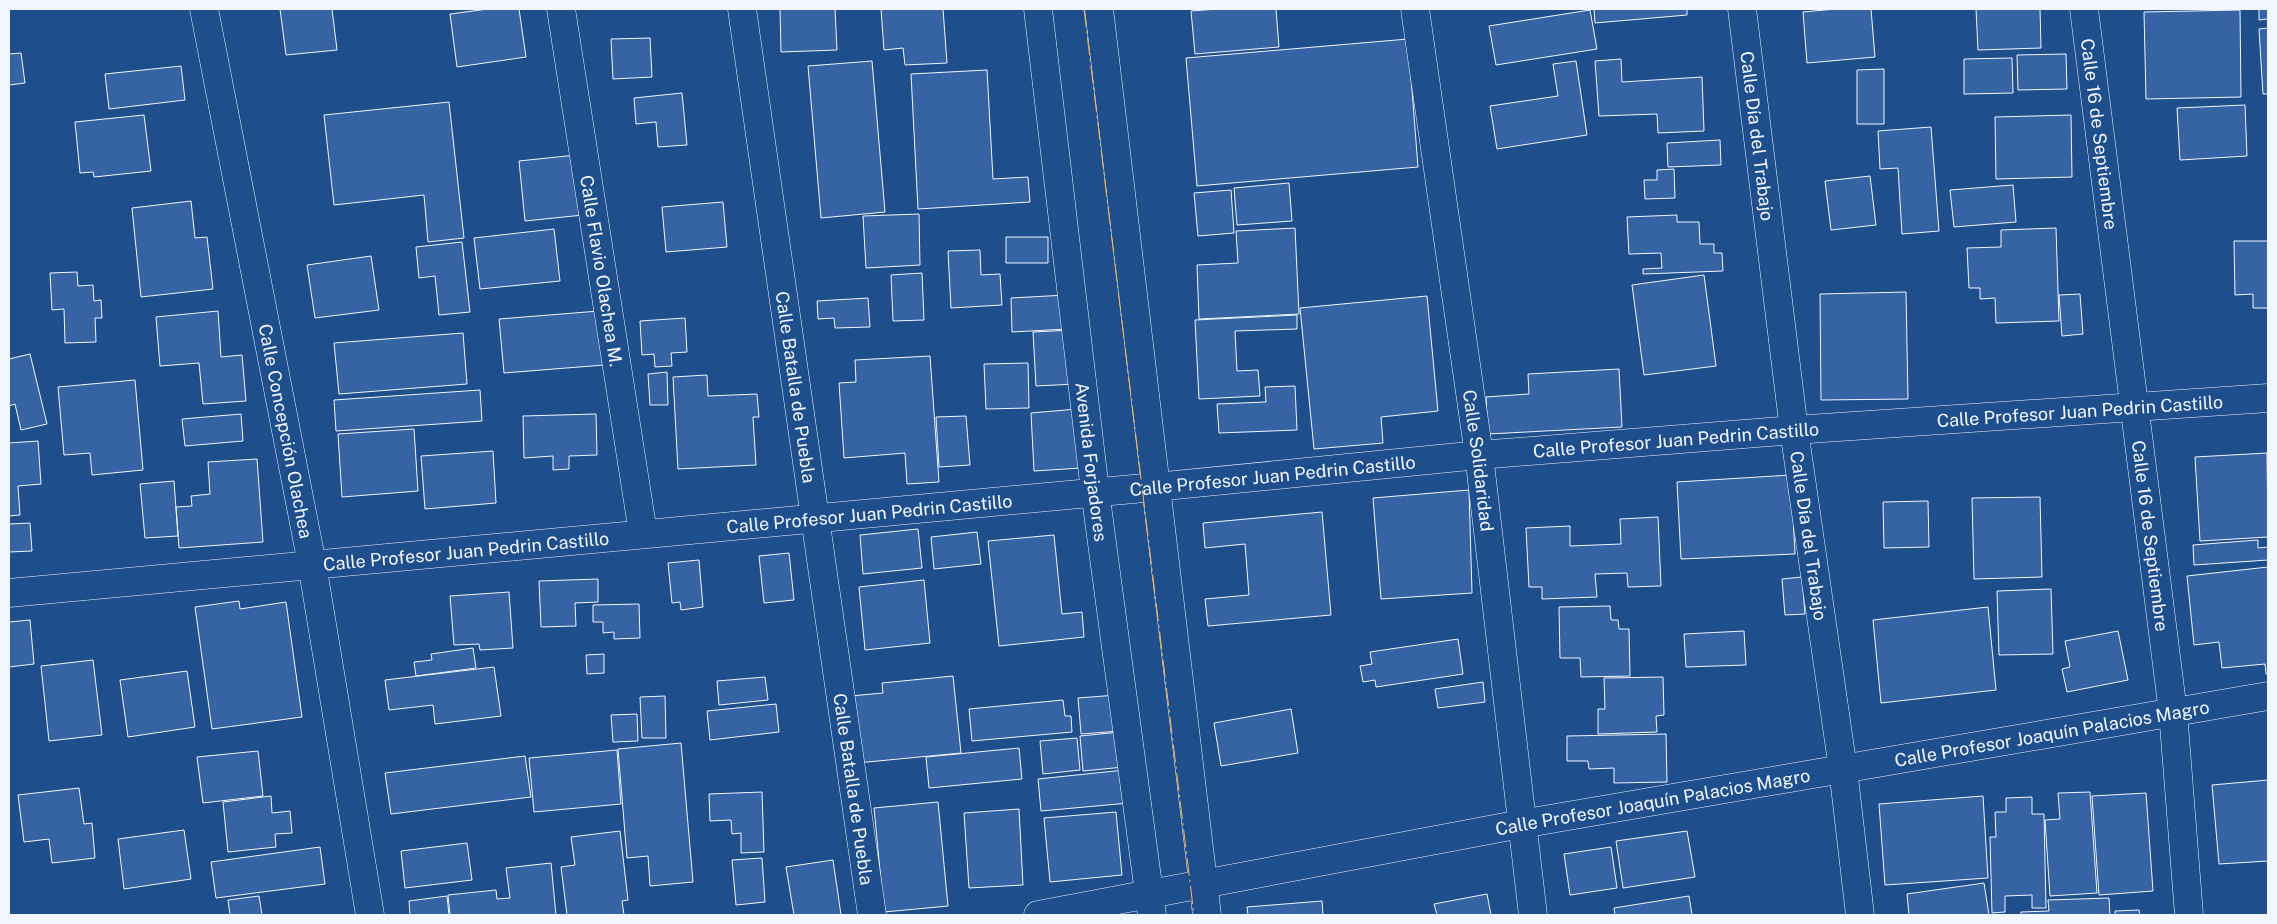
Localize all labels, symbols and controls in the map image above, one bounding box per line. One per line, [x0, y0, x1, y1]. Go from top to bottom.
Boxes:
street label: Calle 16 de Septiembre [2077, 37, 2122, 231]
street label: Calle Día del Trabajo [1737, 50, 1779, 222]
street label: Calle Flavio Olachea M. [577, 174, 627, 368]
street label: Calle Batalla de Puebla [772, 290, 820, 484]
street label: Calle Concepción Olachea [255, 322, 317, 540]
street label: Avenida Forjadores [1072, 381, 1112, 543]
street label: Calle Solidaridad [1459, 388, 1498, 532]
street label: Calle Profesor Juan Pedrin Castillo [1936, 391, 2224, 431]
street label: Calle Profesor Juan Pedrin Castillo [1532, 418, 1820, 461]
street label: Calle 16 de Septiembre [2128, 439, 2173, 633]
street label: Calle Día del Trabajo [1787, 450, 1832, 622]
street label: Calle Profesor Juan Pedrin Castillo [1129, 451, 1416, 500]
street label: Calle Profesor Juan Pedrin Castillo [725, 490, 1013, 537]
street label: Calle Profesor Juan Pedrin Castillo [322, 527, 610, 574]
street label: Calle Batalla de Puebla [830, 692, 878, 886]
street label: Calle Profesor Joaquín Palacios Magro [1893, 696, 2211, 770]
street label: Calle Profesor Joaquín Palacios Magro [1493, 764, 1812, 839]

